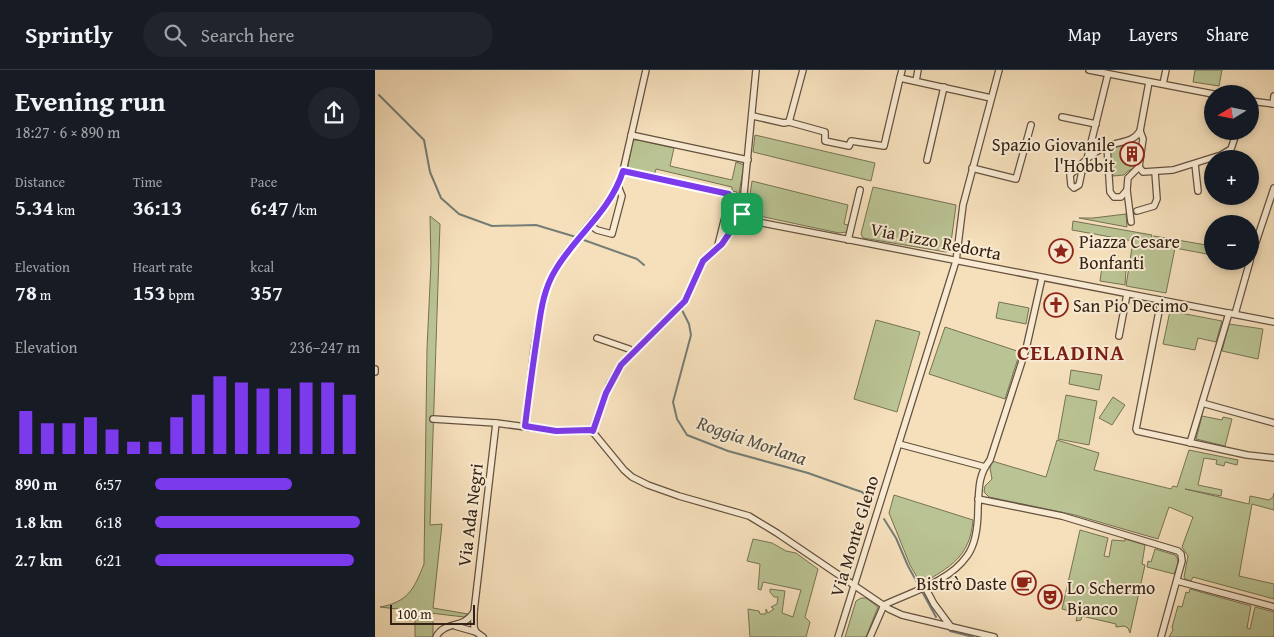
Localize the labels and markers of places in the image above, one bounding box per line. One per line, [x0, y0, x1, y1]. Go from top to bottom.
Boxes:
place label: Spazio Giovanile l'Hobbit [992, 131, 1116, 179]
building icon: Spazio Giovanile l'Hobbit [1119, 141, 1145, 167]
pin [721, 193, 763, 235]
place label: Piazza Cesare Bonfanti [1079, 228, 1180, 276]
place icon: Piazza Cesare Bonfanti [1048, 238, 1074, 264]
church icon: San Pio Decimo [1043, 292, 1069, 318]
place label: San Pio Decimo [1073, 292, 1189, 319]
place label: Bistrò Daste [916, 570, 1007, 597]
cafe icon: Bistrò Daste [1011, 570, 1037, 596]
place label: Lo Schermo Bianco [1067, 574, 1155, 622]
theatre icon: Lo Schermo Bianco [1037, 584, 1063, 610]

